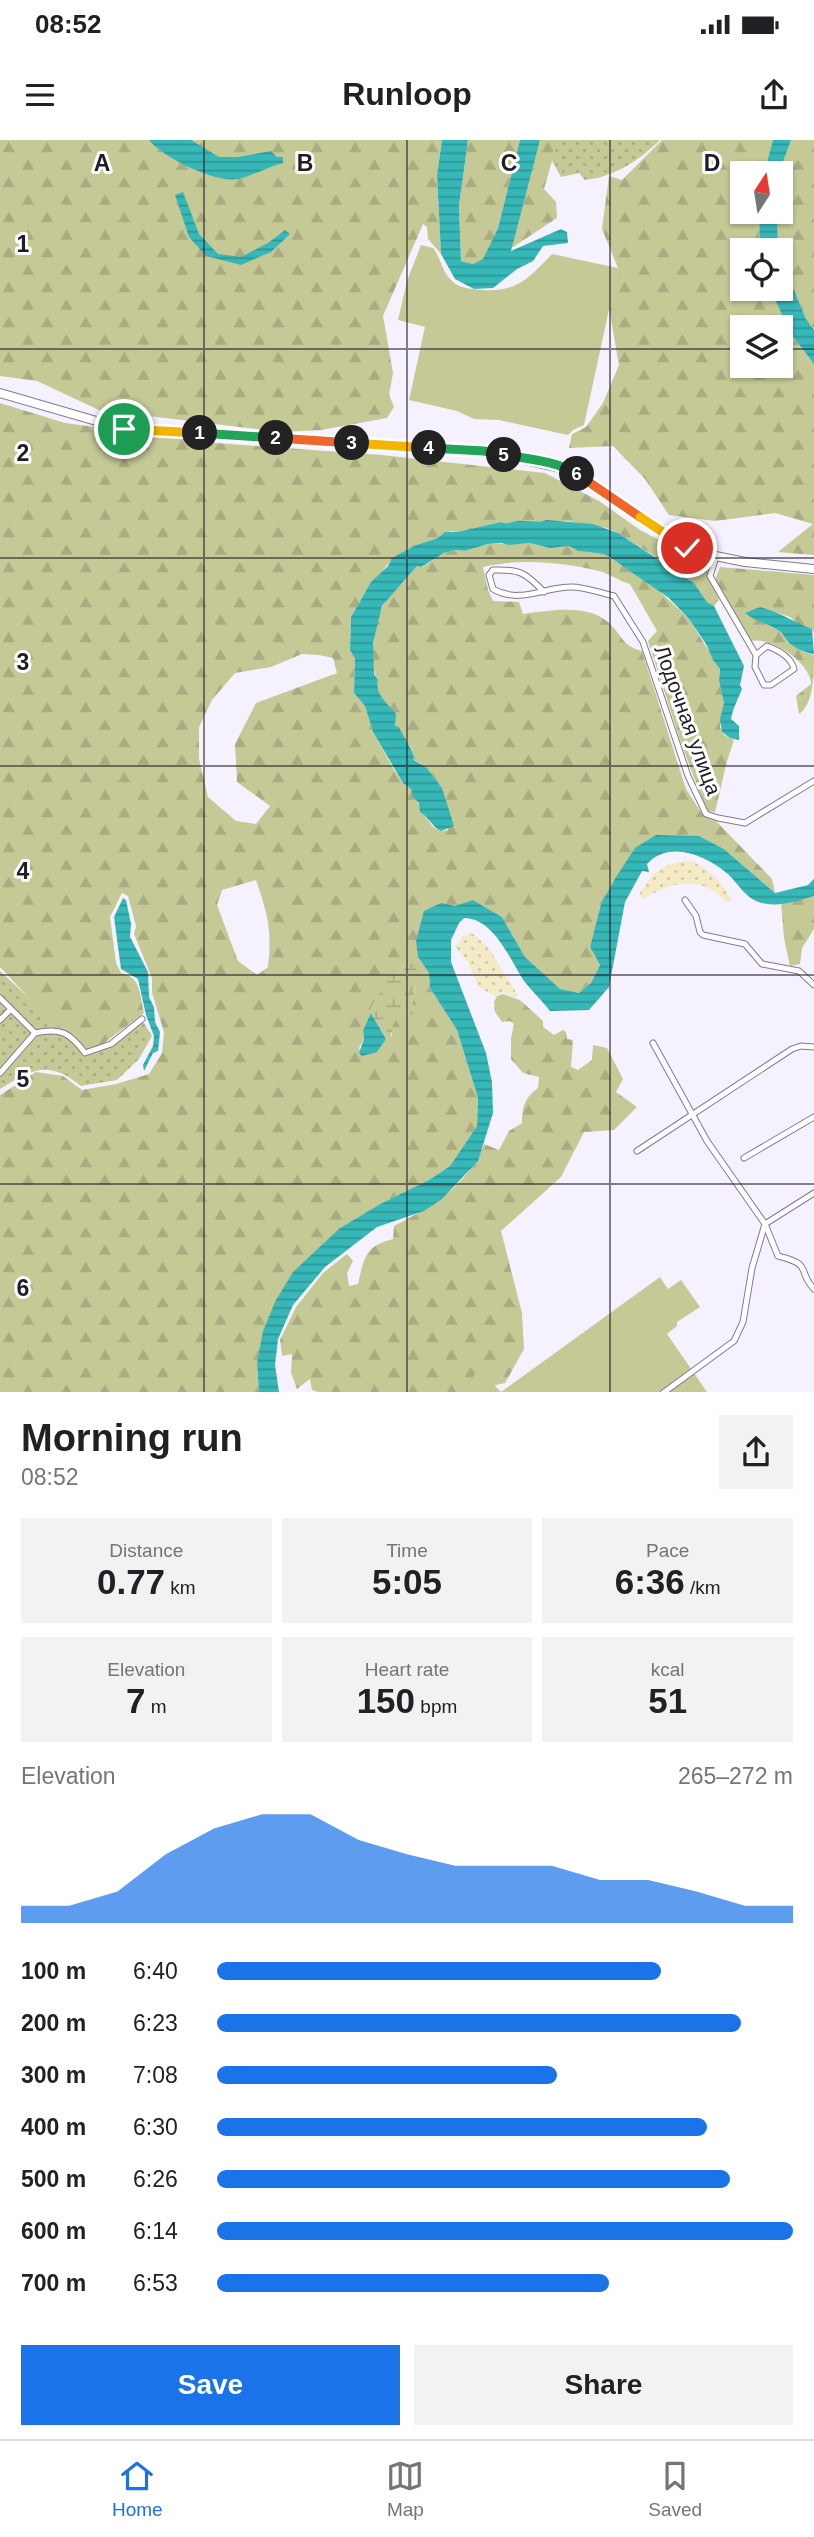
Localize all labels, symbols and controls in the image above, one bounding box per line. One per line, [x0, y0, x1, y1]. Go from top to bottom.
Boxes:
text: 08:52 [35, 9, 102, 39]
icon: menu [21, 76, 59, 114]
text: Runloop [342, 76, 472, 112]
icon: share [755, 76, 793, 114]
text: A [94, 150, 110, 176]
text: B [297, 150, 313, 176]
text: C [501, 150, 517, 176]
text: D [704, 150, 720, 176]
north arrow [730, 161, 793, 224]
map controls [730, 161, 793, 378]
text: 1 [17, 231, 30, 257]
button: locate [730, 238, 793, 301]
button: layers [730, 315, 793, 378]
pin [94, 399, 154, 459]
icon: arrive [105, 410, 143, 448]
pin: 1 [182, 416, 218, 450]
pin: 2 [258, 420, 294, 456]
text: 1 [194, 422, 205, 443]
pin: 3 [334, 426, 370, 460]
text: 2 [270, 427, 281, 448]
pin: 4 [412, 430, 446, 466]
text: 3 [346, 432, 357, 453]
text: 4 [423, 437, 434, 458]
pin: 5 [486, 438, 522, 472]
text: 2 [17, 440, 29, 466]
text: 5 [498, 444, 509, 465]
pin: 6 [560, 456, 594, 492]
text: 6 [571, 463, 582, 484]
pin [657, 518, 717, 578]
icon: check [668, 529, 706, 567]
street label: Лодочная улица [650, 642, 726, 798]
text: 3 [17, 649, 29, 675]
text: 4 [17, 858, 30, 884]
text: 5 [17, 1066, 30, 1092]
text: 6 [17, 1275, 29, 1301]
button: share [719, 1415, 793, 1489]
text: Morning run [21, 1417, 243, 1459]
text: 08:52 [21, 1464, 79, 1490]
text: Distance [109, 1540, 183, 1561]
text: Time [386, 1540, 428, 1561]
text: Pace [646, 1540, 689, 1561]
text: 0.77 [97, 1562, 165, 1601]
text: 5:05 [372, 1562, 442, 1601]
text: 6:36 [615, 1562, 685, 1601]
text: km [165, 1577, 196, 1598]
text: /km [685, 1577, 721, 1598]
text: Elevation [107, 1659, 185, 1680]
text: Heart rate [365, 1659, 449, 1680]
text: kcal [651, 1659, 685, 1680]
text: 7 [126, 1681, 146, 1720]
text: 150 [357, 1681, 415, 1720]
text: 51 [648, 1681, 687, 1720]
text: m [146, 1696, 167, 1717]
text: bpm [415, 1696, 457, 1717]
text: Elevation [21, 1763, 116, 1789]
text: 265–272 m [678, 1763, 793, 1789]
text: 100 m [21, 1958, 86, 1984]
text: 6:40 [133, 1958, 178, 1984]
text: 200 m [21, 2010, 86, 2036]
text: 6:23 [133, 2010, 178, 2036]
text: 300 m [21, 2062, 86, 2088]
text: 7:08 [133, 2062, 178, 2088]
text: 400 m [21, 2114, 86, 2140]
text: 6:30 [133, 2114, 178, 2140]
text: 500 m [21, 2166, 86, 2192]
text: 6:26 [133, 2166, 178, 2192]
text: 600 m [21, 2218, 86, 2244]
text: 6:14 [133, 2218, 178, 2244]
text: 700 m [21, 2270, 86, 2296]
text: 6:53 [133, 2270, 178, 2296]
button: Save [21, 2345, 400, 2425]
button: Share [414, 2345, 793, 2425]
tab: Home [112, 2457, 163, 2521]
tab: Map [386, 2457, 424, 2521]
tab: Saved [648, 2457, 702, 2521]

